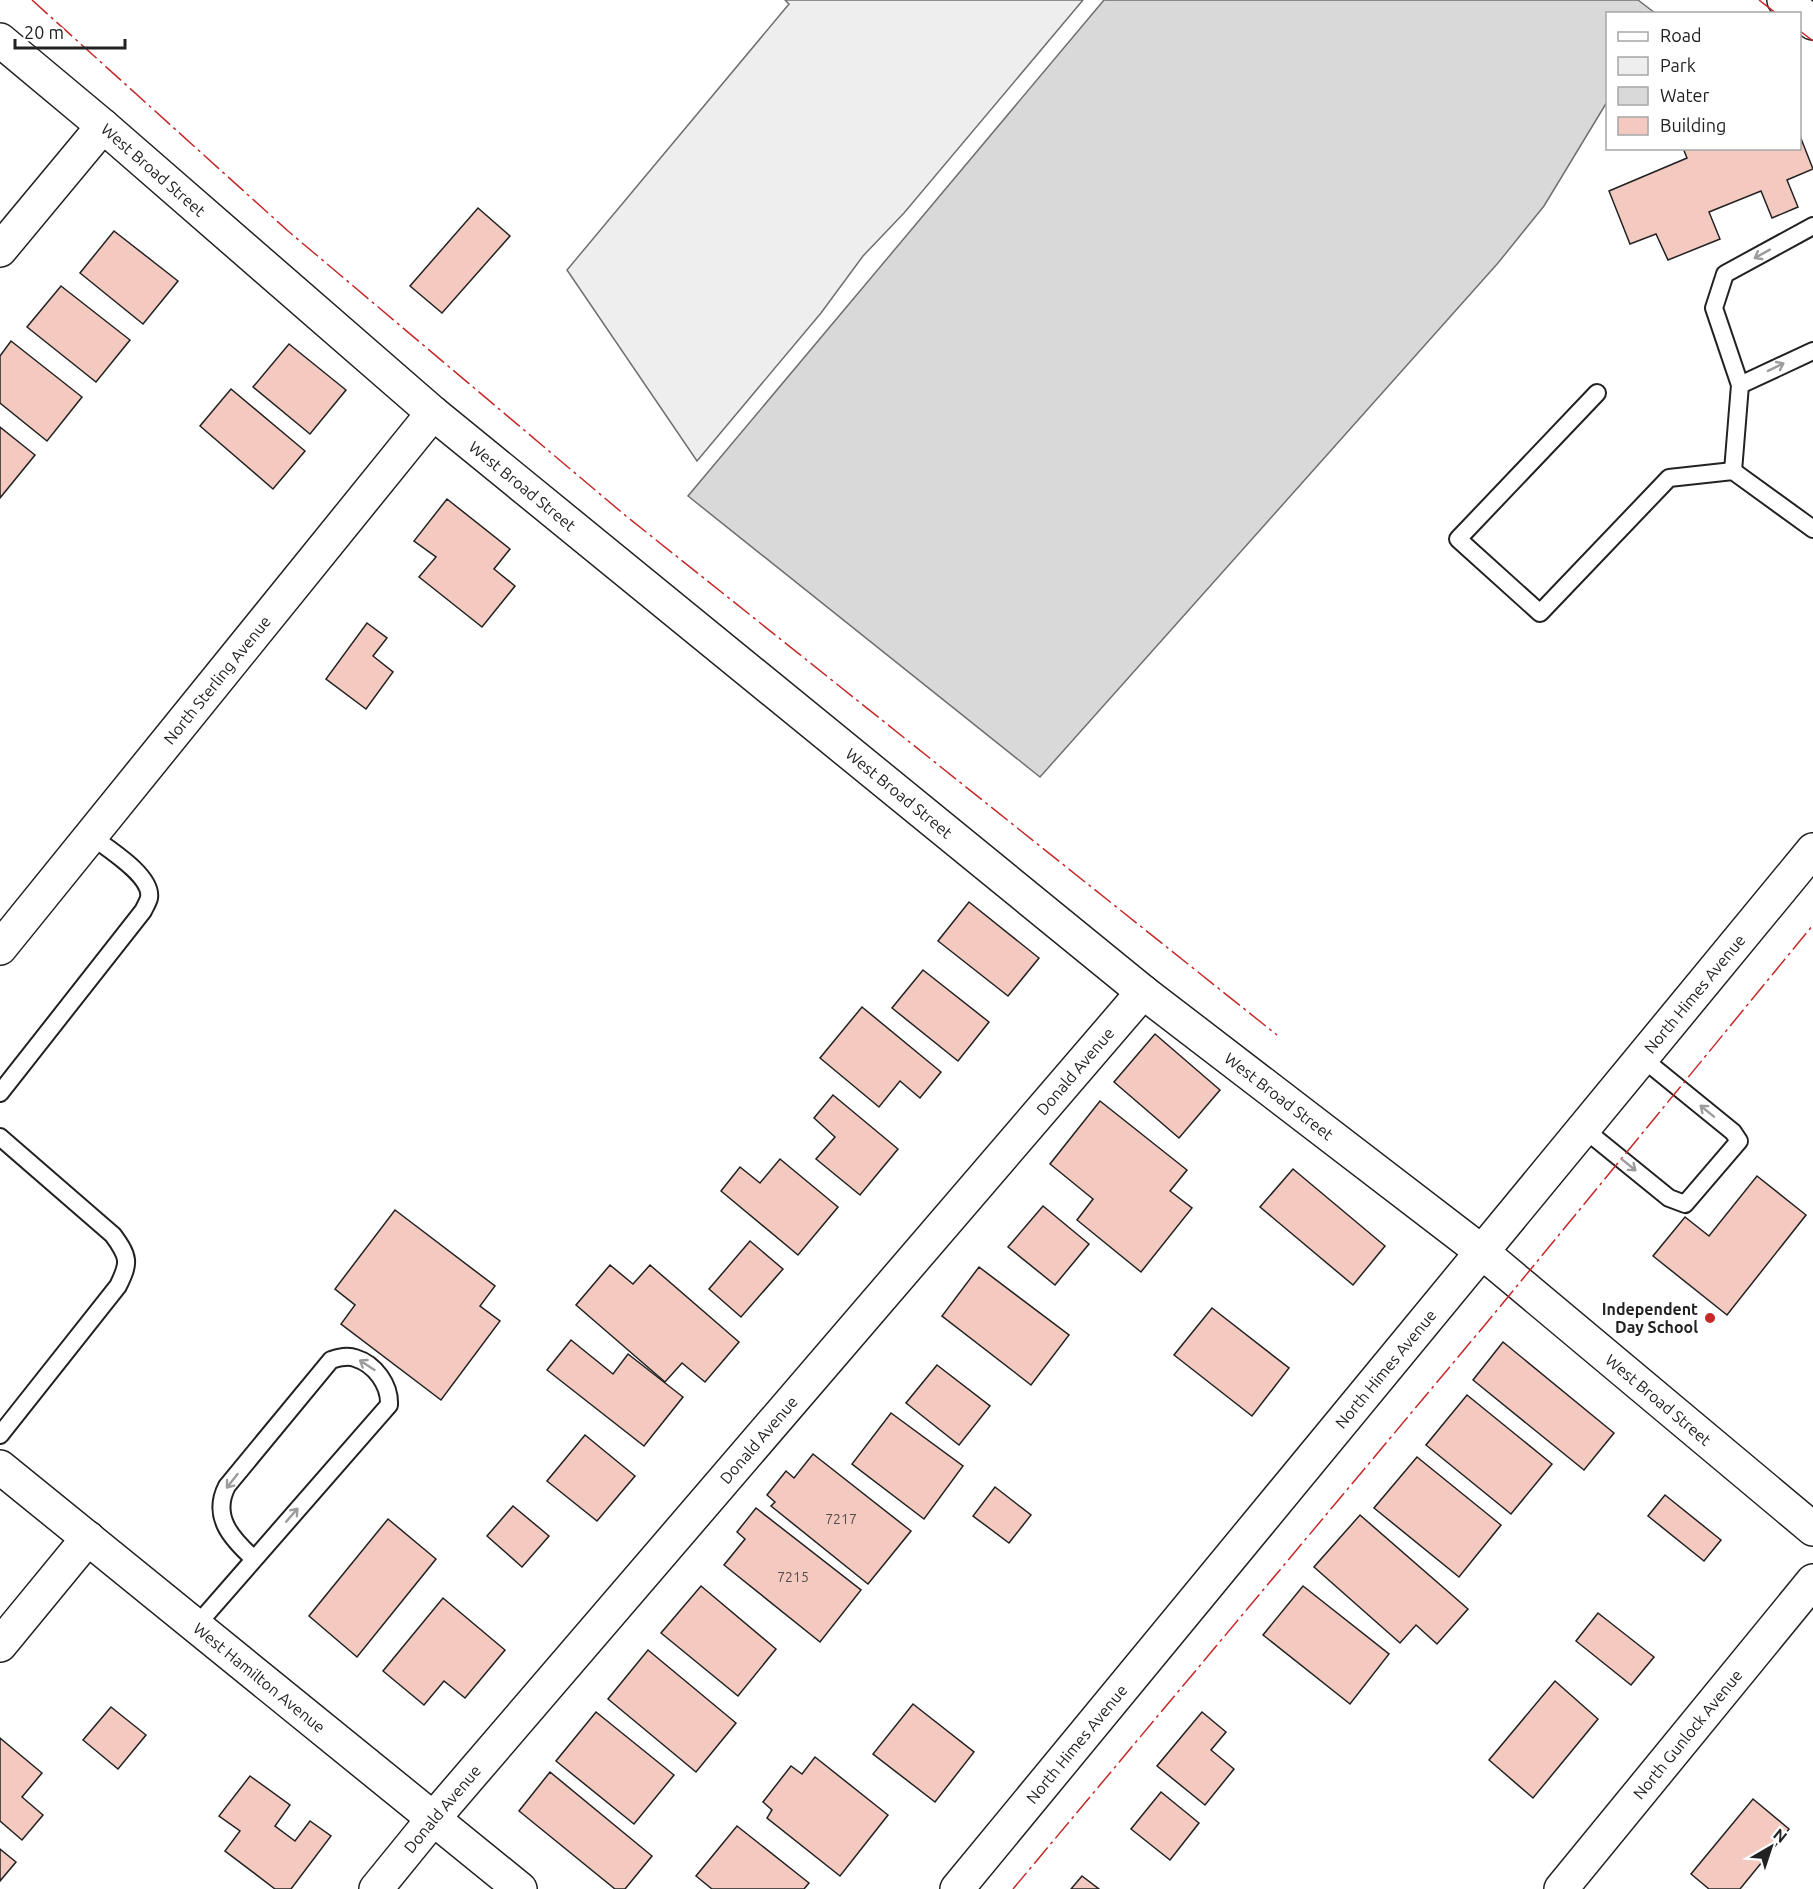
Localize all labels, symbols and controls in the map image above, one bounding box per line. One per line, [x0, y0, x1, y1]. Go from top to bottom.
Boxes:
scale bar [15, 12, 124, 50]
legend [1606, 12, 1801, 150]
text: 20 m [24, 22, 64, 42]
text: Road [1660, 25, 1702, 45]
text: Park [1660, 55, 1696, 75]
text: Water [1660, 85, 1710, 105]
text: Building [1660, 115, 1726, 135]
street label: West Broad Street [98, 120, 210, 220]
one-way arrow [1754, 248, 1771, 260]
one-way arrow [1767, 361, 1785, 373]
street label: West Broad Street [466, 437, 580, 535]
street label: North Sterling Avenue [160, 612, 274, 748]
street label: West Broad Street [842, 744, 956, 842]
street label: North Himes Avenue [1641, 931, 1749, 1057]
street label: Donald Avenue [1033, 1024, 1118, 1118]
street label: West Broad Street [1221, 1049, 1337, 1144]
one-way arrow [1699, 1105, 1715, 1118]
one-way arrow [1621, 1159, 1637, 1172]
place label: Independent Day School [1602, 1300, 1698, 1336]
street label: North Himes Avenue [1331, 1306, 1440, 1432]
marker: Independent Day School [1703, 1311, 1717, 1325]
street label: West Broad Street [1602, 1350, 1715, 1449]
one-way arrow [359, 1359, 376, 1371]
street label: Donald Avenue [716, 1393, 801, 1487]
one-way arrow [226, 1473, 239, 1489]
one-way arrow [285, 1508, 299, 1523]
house number: 7217 [825, 1511, 857, 1527]
house number: 7215 [777, 1569, 809, 1585]
street label: West Hamilton Avenue [190, 1619, 329, 1736]
street label: North Gunlock Avenue [1630, 1666, 1746, 1802]
street label: North Himes Avenue [1022, 1681, 1131, 1807]
street label: Donald Avenue [400, 1761, 484, 1856]
north arrow [1741, 1817, 1801, 1877]
text: N [1770, 1825, 1791, 1846]

